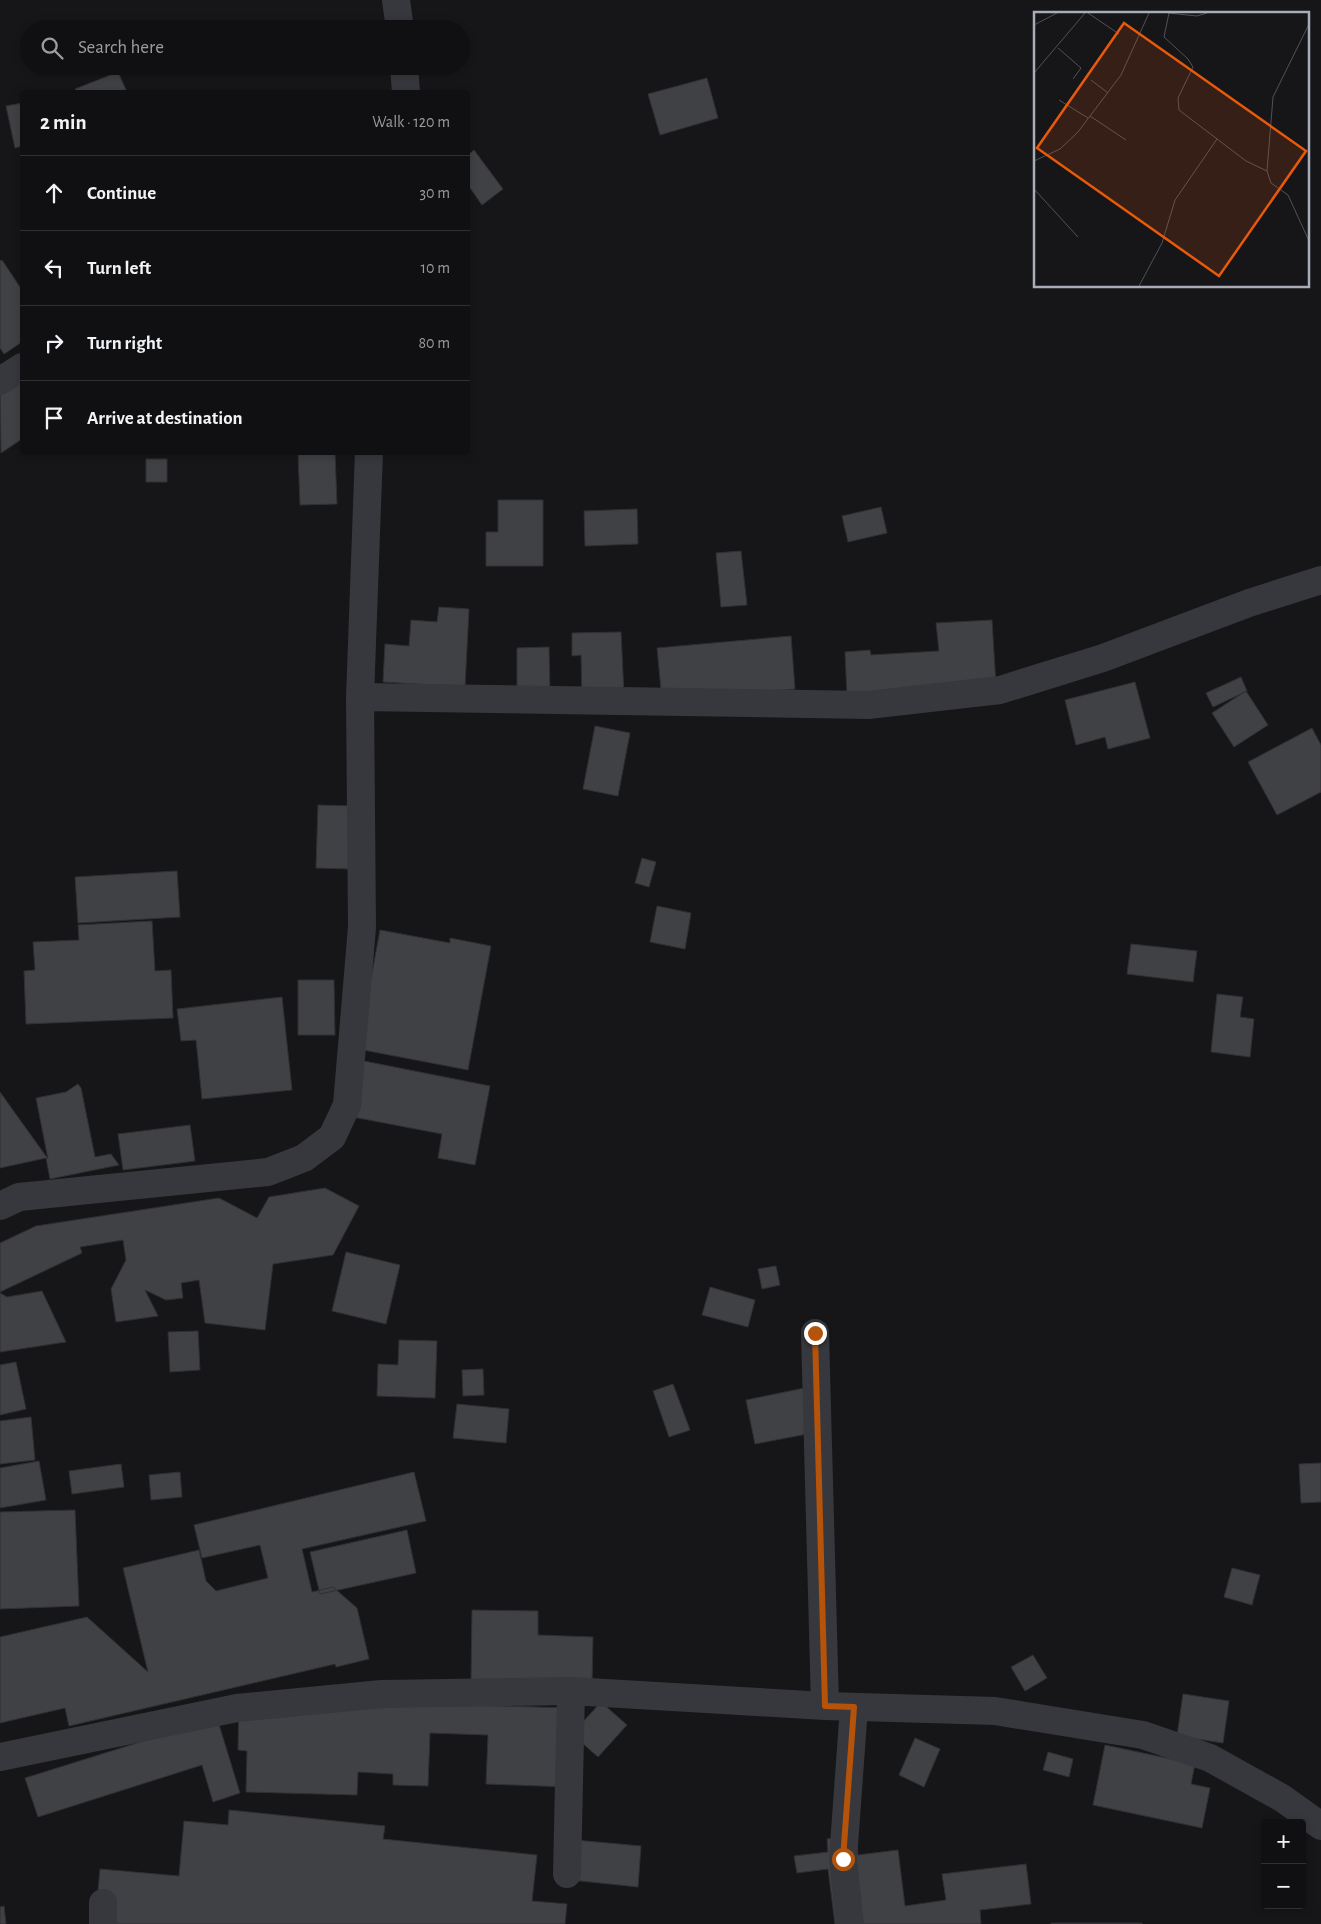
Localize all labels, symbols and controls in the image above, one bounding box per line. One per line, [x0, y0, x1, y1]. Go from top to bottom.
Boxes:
inset map [1034, 12, 1308, 288]
search box [20, 20, 470, 75]
icon: search [38, 34, 66, 62]
text: Search here [78, 38, 164, 57]
text: 2 min [40, 112, 87, 133]
text: Walk · 120 m [372, 114, 450, 130]
icon: ahead [40, 179, 68, 207]
text: Continue [87, 184, 156, 203]
text: 30 m [420, 185, 450, 201]
icon: left [40, 254, 68, 282]
text: Turn left [87, 259, 151, 278]
text: 10 m [421, 260, 450, 276]
icon: right [40, 329, 68, 357]
text: Turn right [87, 334, 162, 353]
text: 80 m [419, 335, 450, 351]
icon: arrive [40, 404, 68, 432]
text: Arrive at destination [87, 409, 243, 428]
route end [804, 1322, 827, 1345]
map controls [1261, 1819, 1306, 1909]
button: + [1261, 1819, 1306, 1864]
route start [832, 1848, 855, 1871]
button: − [1261, 1864, 1306, 1909]

